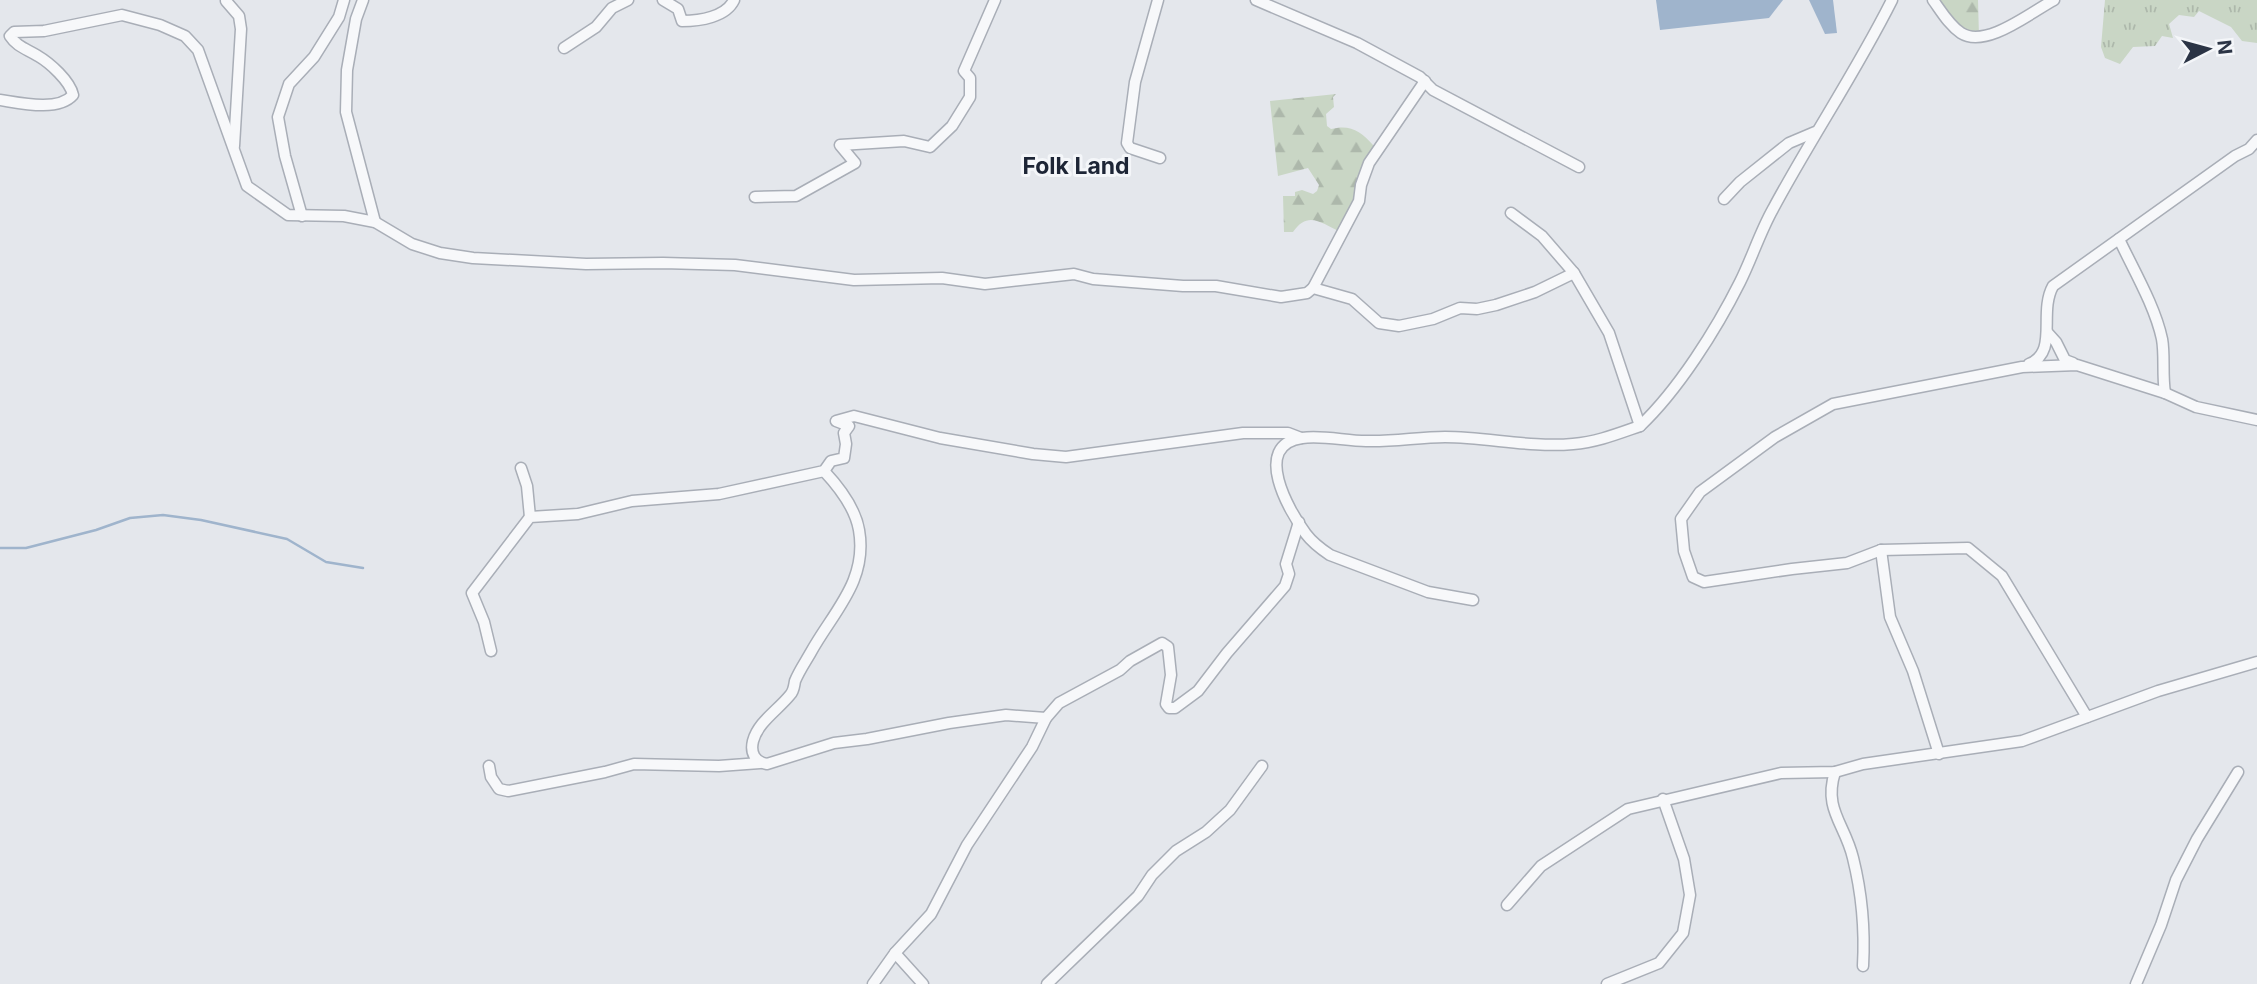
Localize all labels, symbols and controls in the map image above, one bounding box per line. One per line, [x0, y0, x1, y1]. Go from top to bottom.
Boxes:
north arrow [2173, 14, 2243, 84]
text: N [2212, 39, 2237, 56]
district label: Folk Land [1022, 152, 1130, 180]

